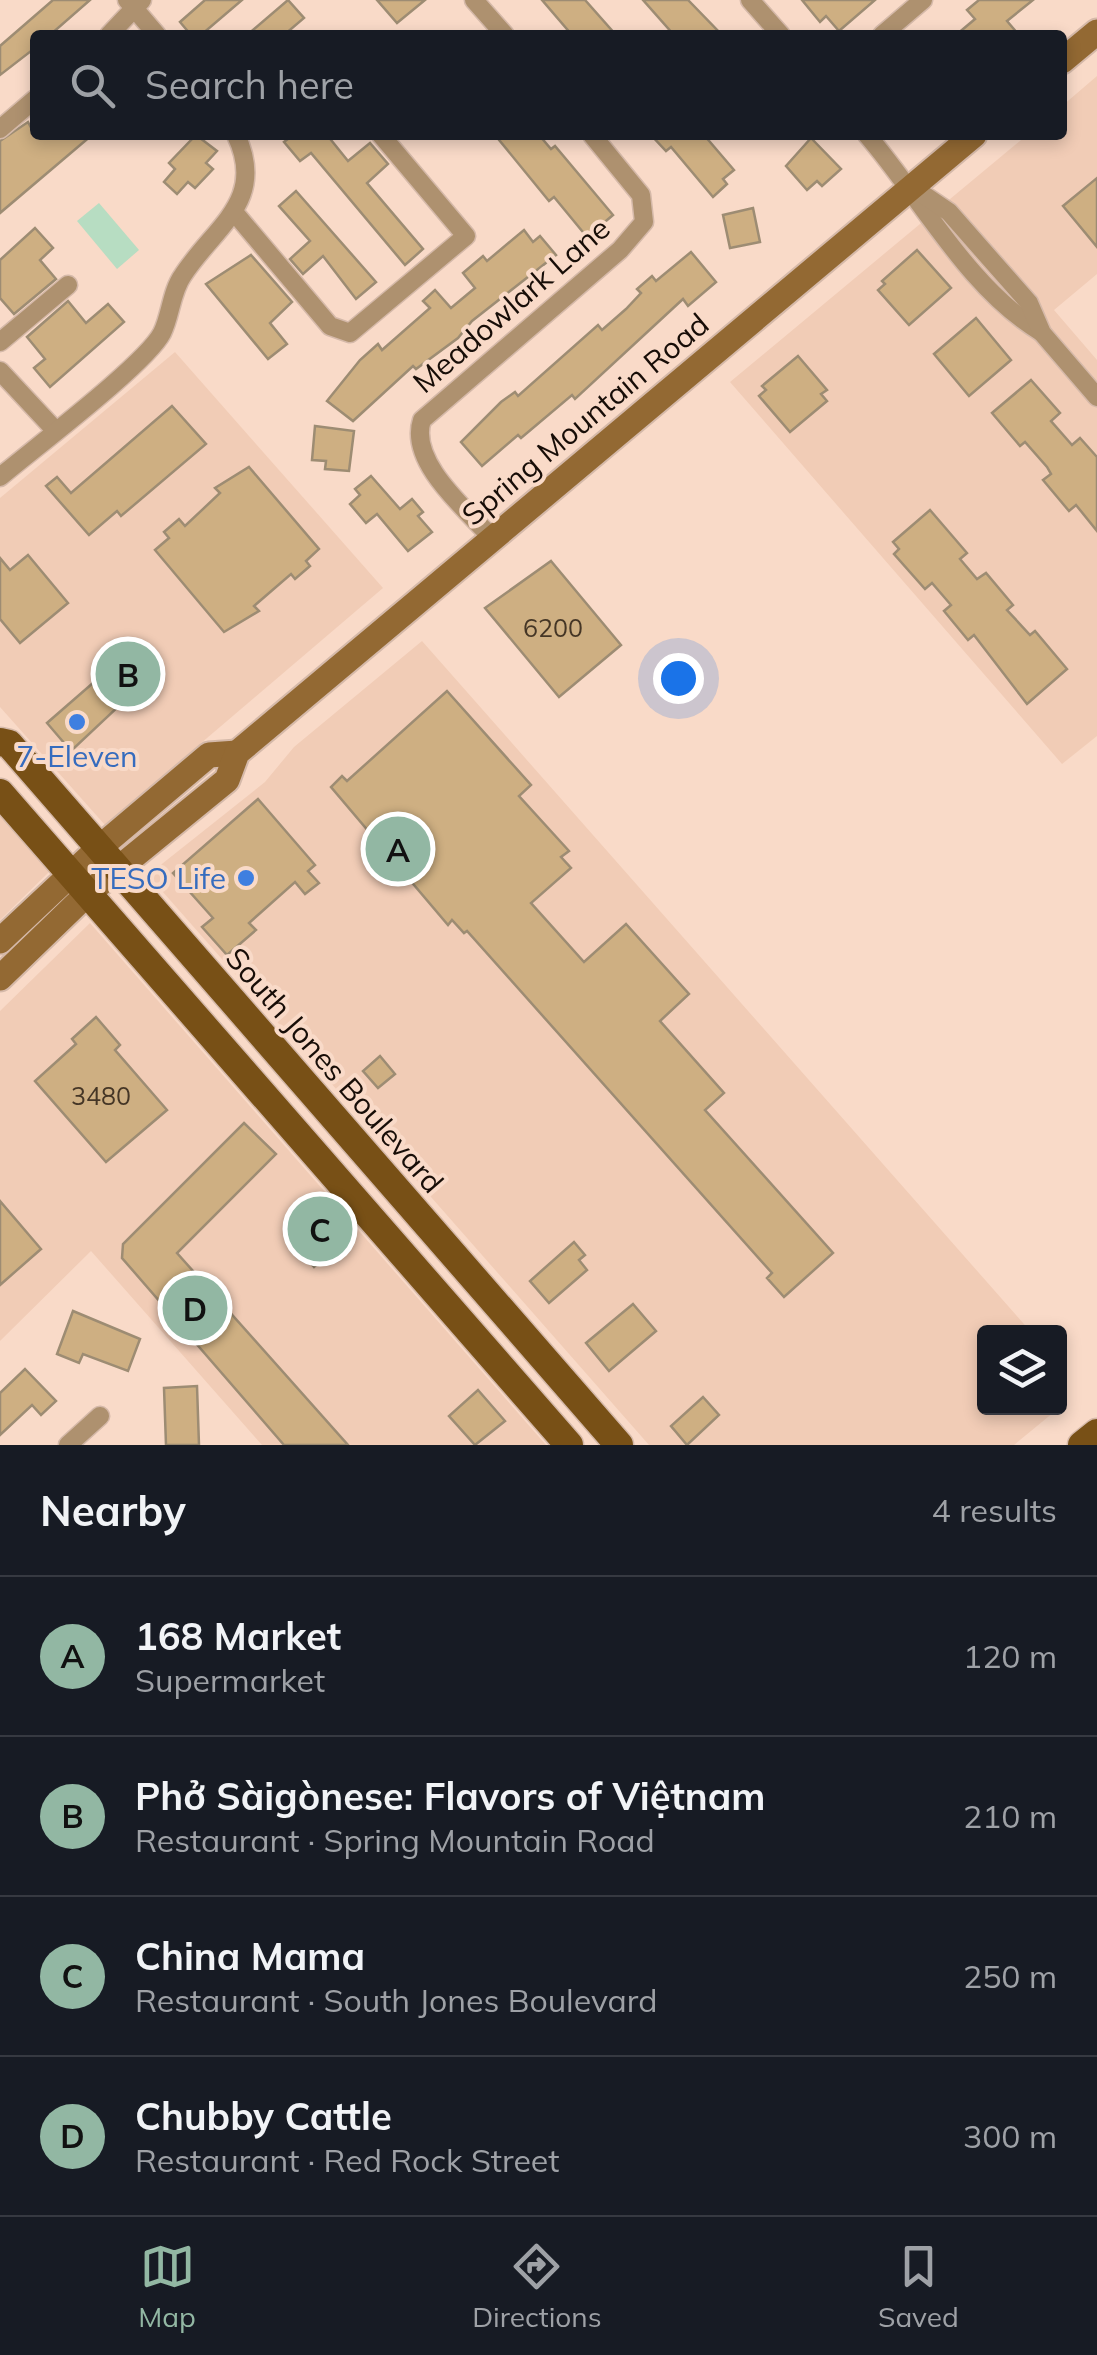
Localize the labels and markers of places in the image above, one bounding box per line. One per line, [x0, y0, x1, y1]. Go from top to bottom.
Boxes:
pin: B [96, 636, 160, 712]
marker: 7-Eleven [66, 711, 88, 733]
place label: 7-Eleven [16, 737, 138, 775]
pin: A [366, 812, 430, 886]
place label: TESO Life [91, 859, 226, 897]
marker: TESO Life [235, 867, 257, 889]
pin: C [288, 1192, 352, 1266]
pin: D [162, 1270, 228, 1346]

